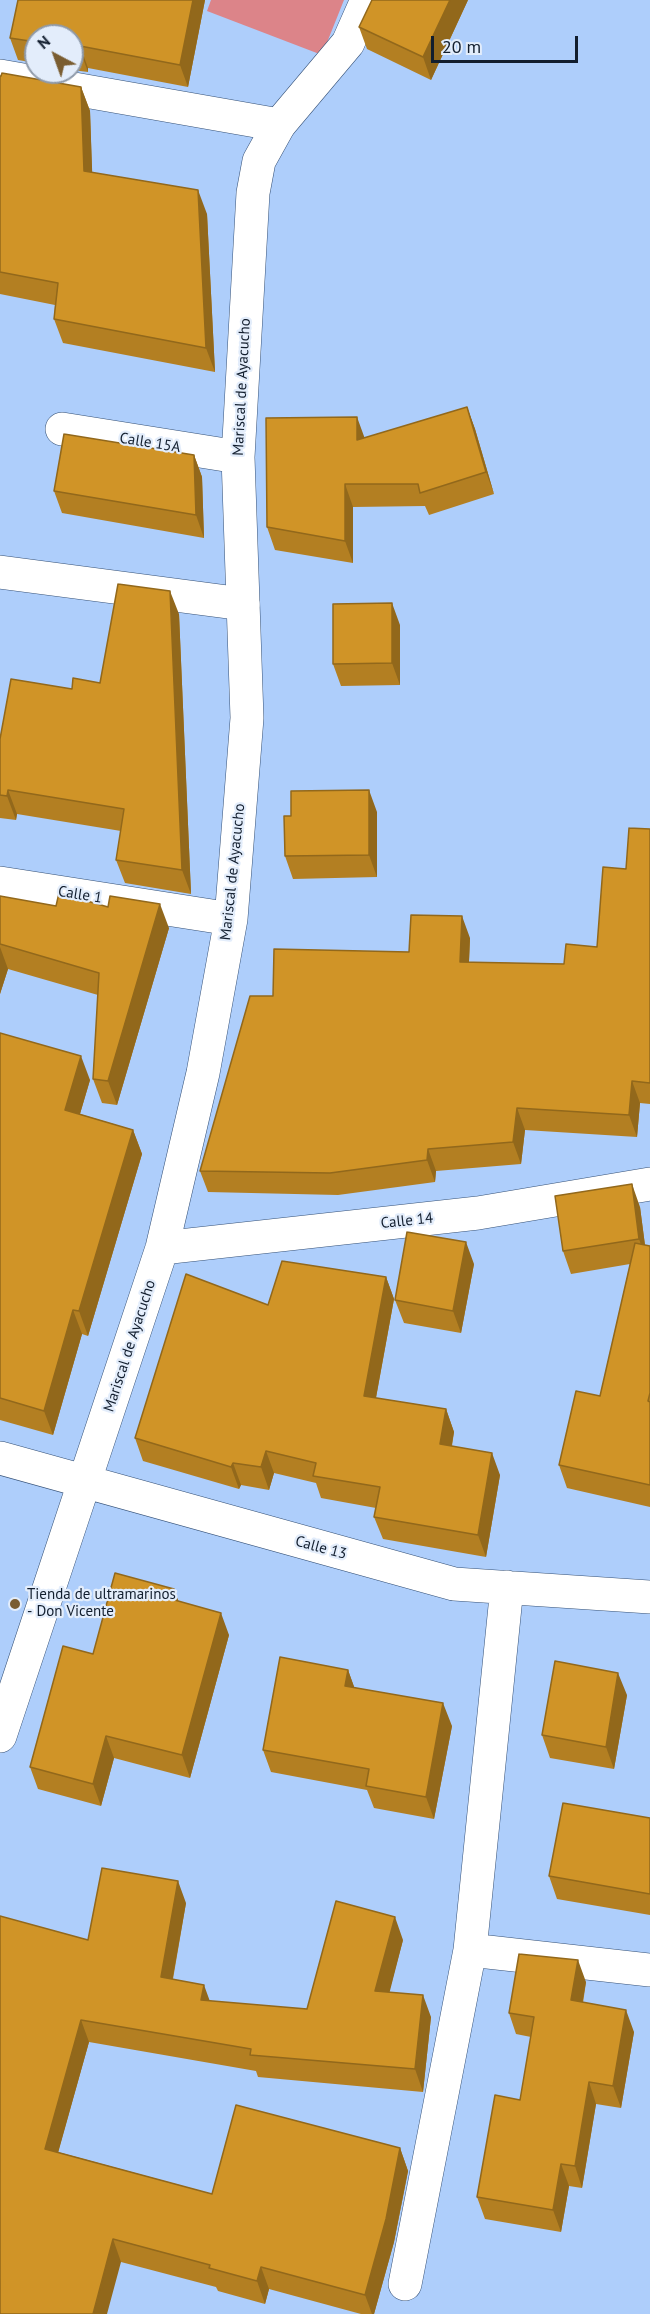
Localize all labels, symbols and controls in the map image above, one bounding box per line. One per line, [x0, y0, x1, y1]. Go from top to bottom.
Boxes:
north arrow [24, 24, 84, 84]
scale bar [434, 24, 581, 62]
text: N [33, 31, 54, 53]
text: 20 m [442, 35, 481, 58]
street label: Mariscal de Ayacucho [229, 318, 255, 456]
street label: Calle 15A [118, 429, 182, 457]
street label: Mariscal de Ayacucho [217, 803, 249, 941]
street label: Calle 1 [57, 883, 103, 907]
street label: Calle 14 [380, 1209, 434, 1233]
street label: Mariscal de Ayacucho [100, 1278, 160, 1414]
street label: Calle 13 [293, 1533, 349, 1563]
place label: Tienda de ultramarinos - Don Vicente [27, 1586, 176, 1621]
marker: Tienda de ultramarinos - Don Vicente [8, 1597, 22, 1611]

